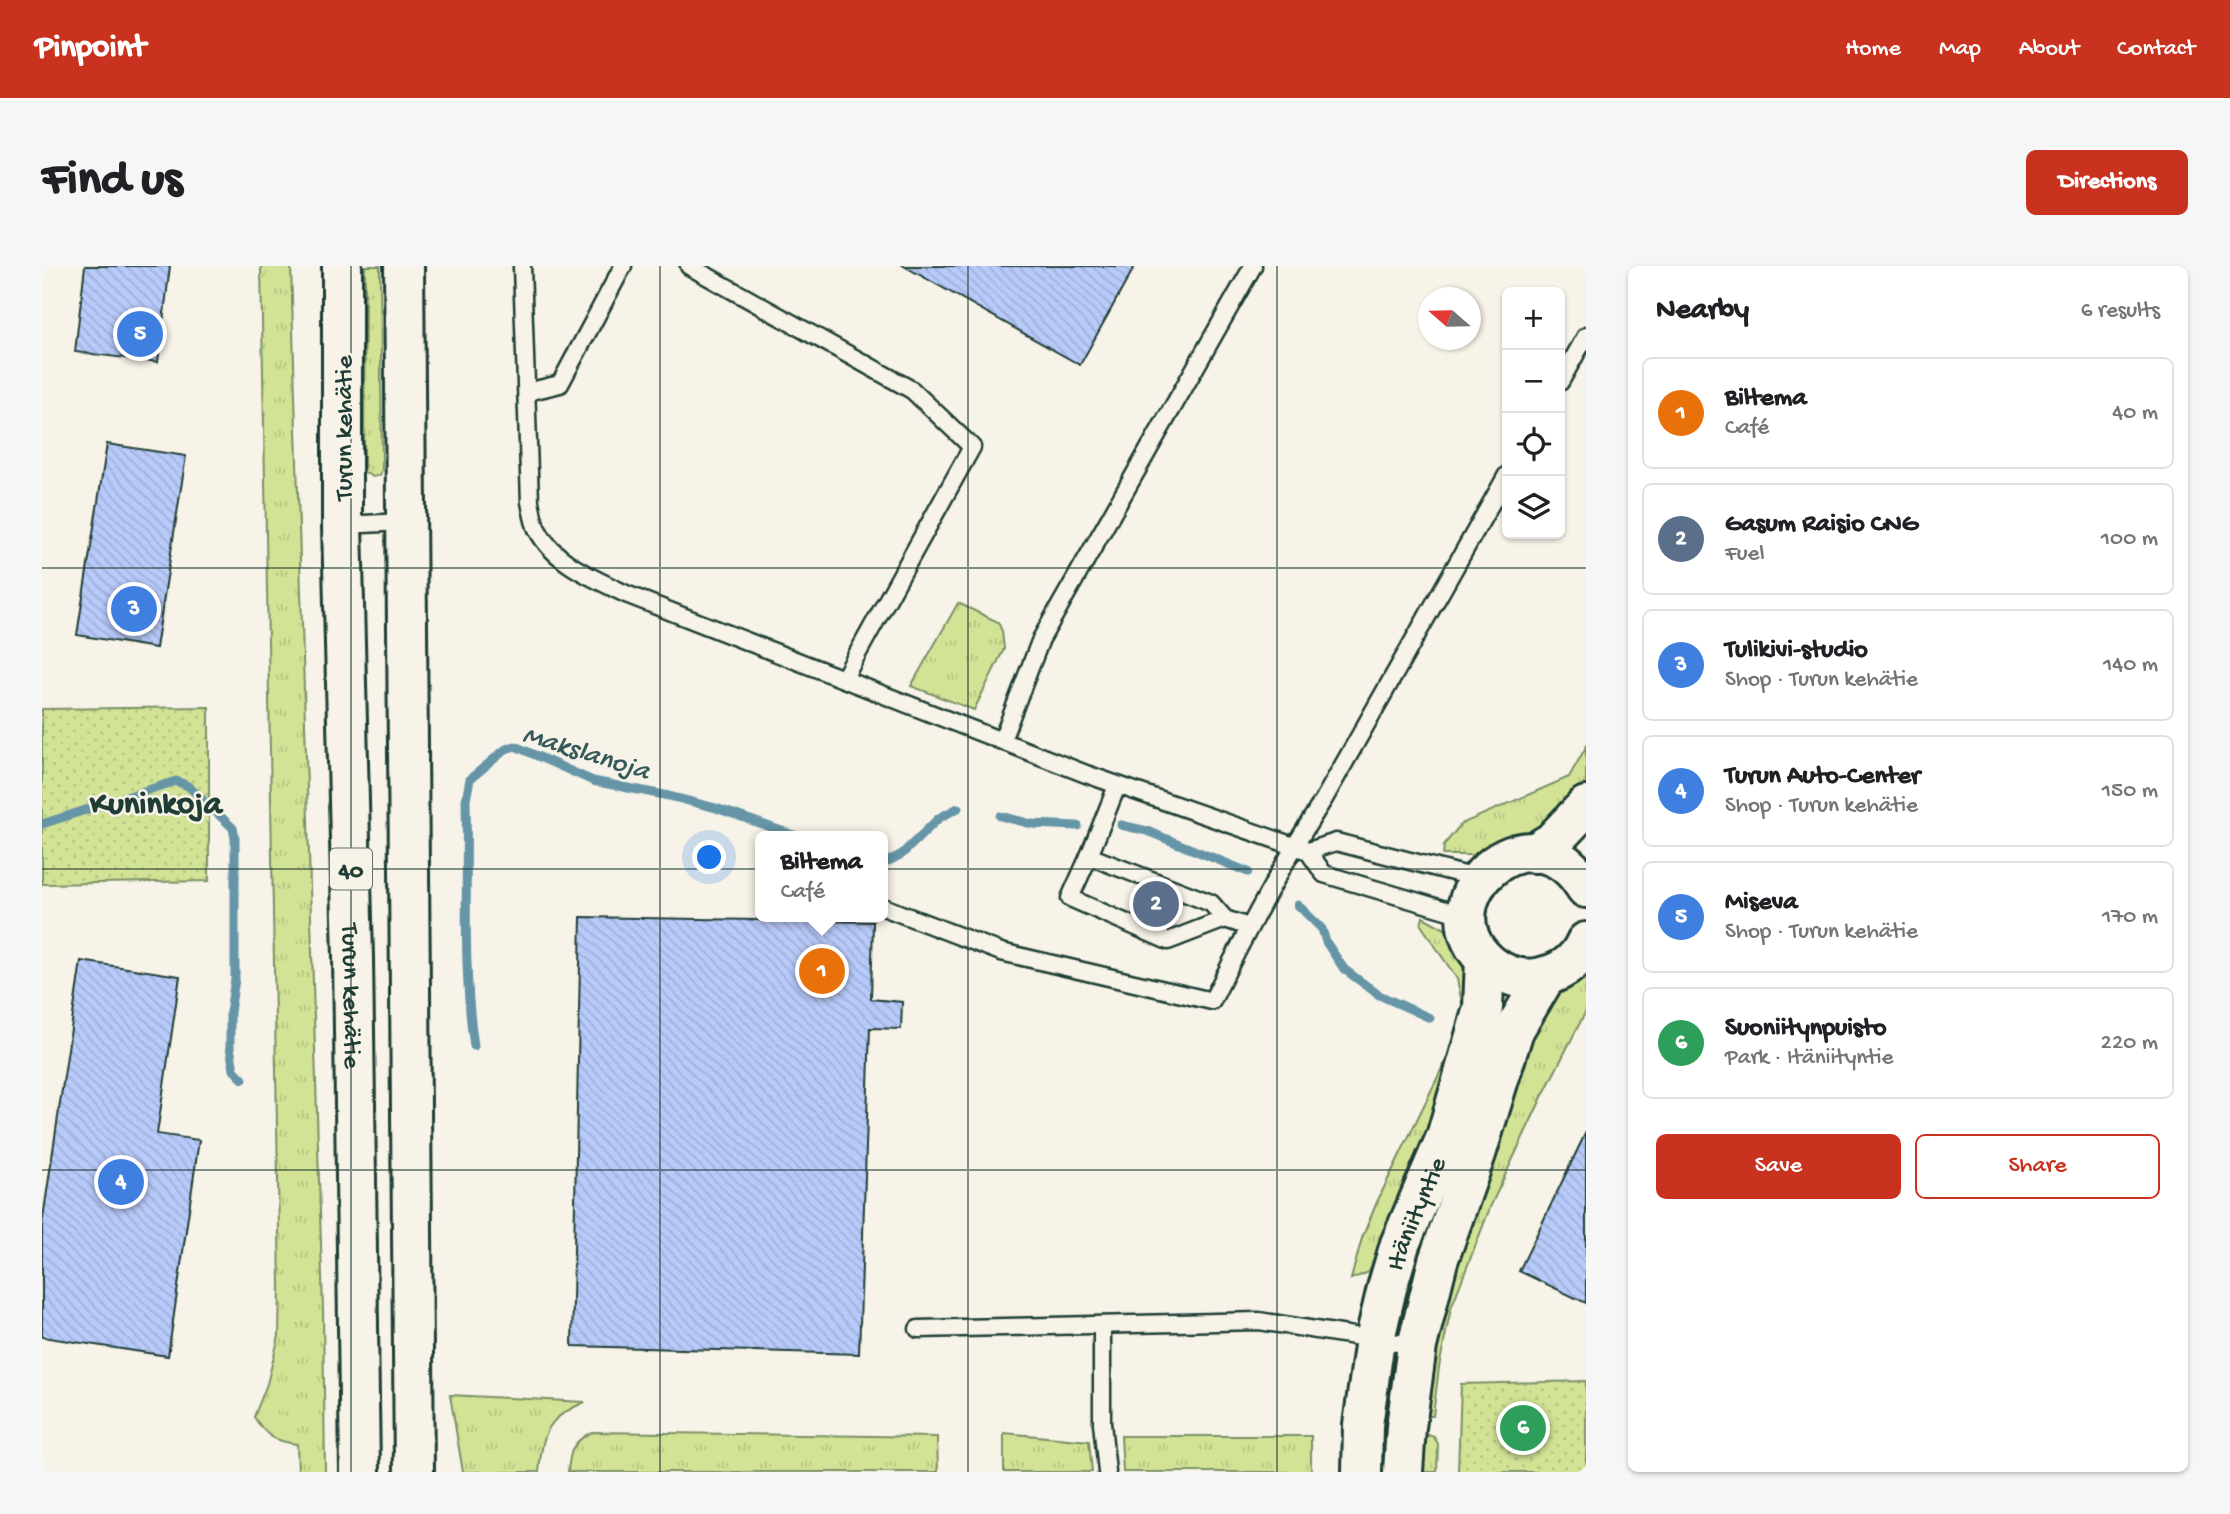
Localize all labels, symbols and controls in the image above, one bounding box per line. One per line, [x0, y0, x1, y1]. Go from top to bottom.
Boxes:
text: Pinpoint [35, 30, 146, 68]
text: Home [1845, 35, 1901, 64]
text: Map [1939, 35, 1981, 64]
text: About [2019, 35, 2079, 64]
text: Contact [2117, 35, 2195, 64]
button: Directions [2026, 150, 2188, 215]
text: Find us [42, 153, 182, 211]
north arrow [1418, 287, 1481, 350]
map controls [1502, 287, 1565, 539]
button: + [1502, 287, 1565, 350]
text: Nearby [1656, 294, 1749, 329]
text: 6 results [2081, 298, 2160, 325]
pin: 5 [117, 308, 163, 360]
button: − [1502, 350, 1565, 413]
street label: Turun kehätie [331, 355, 362, 503]
text: Biltema [1725, 384, 1807, 415]
text: 1 [1676, 400, 1686, 427]
text: 40 m [2112, 400, 2158, 427]
button: locate [1502, 413, 1565, 476]
text: Café [1725, 415, 1769, 442]
button: layers [1502, 476, 1565, 539]
text: Gasum Raisio CNG [1725, 510, 1918, 541]
text: 2 [1675, 526, 1687, 553]
text: 100 m [2101, 526, 2158, 553]
text: Fuel [1725, 541, 1765, 568]
pin: 3 [111, 583, 157, 635]
text: Tulikivi-studio [1725, 636, 1868, 667]
text: 3 [1675, 652, 1687, 679]
text: 140 m [2103, 652, 2158, 679]
text: Shop · Turun kehätie [1725, 667, 1918, 694]
water label: Makslanoja [518, 719, 655, 790]
text: Turun Auto-Center [1725, 762, 1920, 793]
text: 4 [1676, 778, 1686, 805]
text: 150 m [2102, 778, 2158, 805]
district label: Kuninkoja [89, 787, 224, 825]
text: Shop · Turun kehätie [1725, 793, 1918, 820]
popup [755, 831, 888, 922]
your location [692, 840, 726, 874]
road number: 40 [330, 848, 372, 890]
text: Biltema [781, 848, 862, 879]
pin: 2 [1133, 878, 1179, 930]
text: Café [781, 879, 825, 906]
text: Miseva [1725, 888, 1798, 919]
text: 5 [1675, 904, 1687, 931]
text: 170 m [2102, 904, 2158, 931]
text: Shop · Turun kehätie [1725, 919, 1918, 946]
street label: Turun kehätie [332, 921, 366, 1069]
pin: 1 [799, 945, 845, 997]
text: Suoniitynpuisto [1725, 1014, 1886, 1045]
text: 6 [1675, 1030, 1687, 1057]
text: 220 m [2101, 1030, 2158, 1057]
text: Park · Itäniityntie [1725, 1045, 1893, 1072]
button: Save [1656, 1134, 1901, 1199]
button: Share [1915, 1134, 2160, 1199]
street label: Itäniityntie [1382, 1153, 1456, 1275]
pin: 4 [98, 1156, 144, 1208]
pin: 6 [1500, 1402, 1546, 1454]

